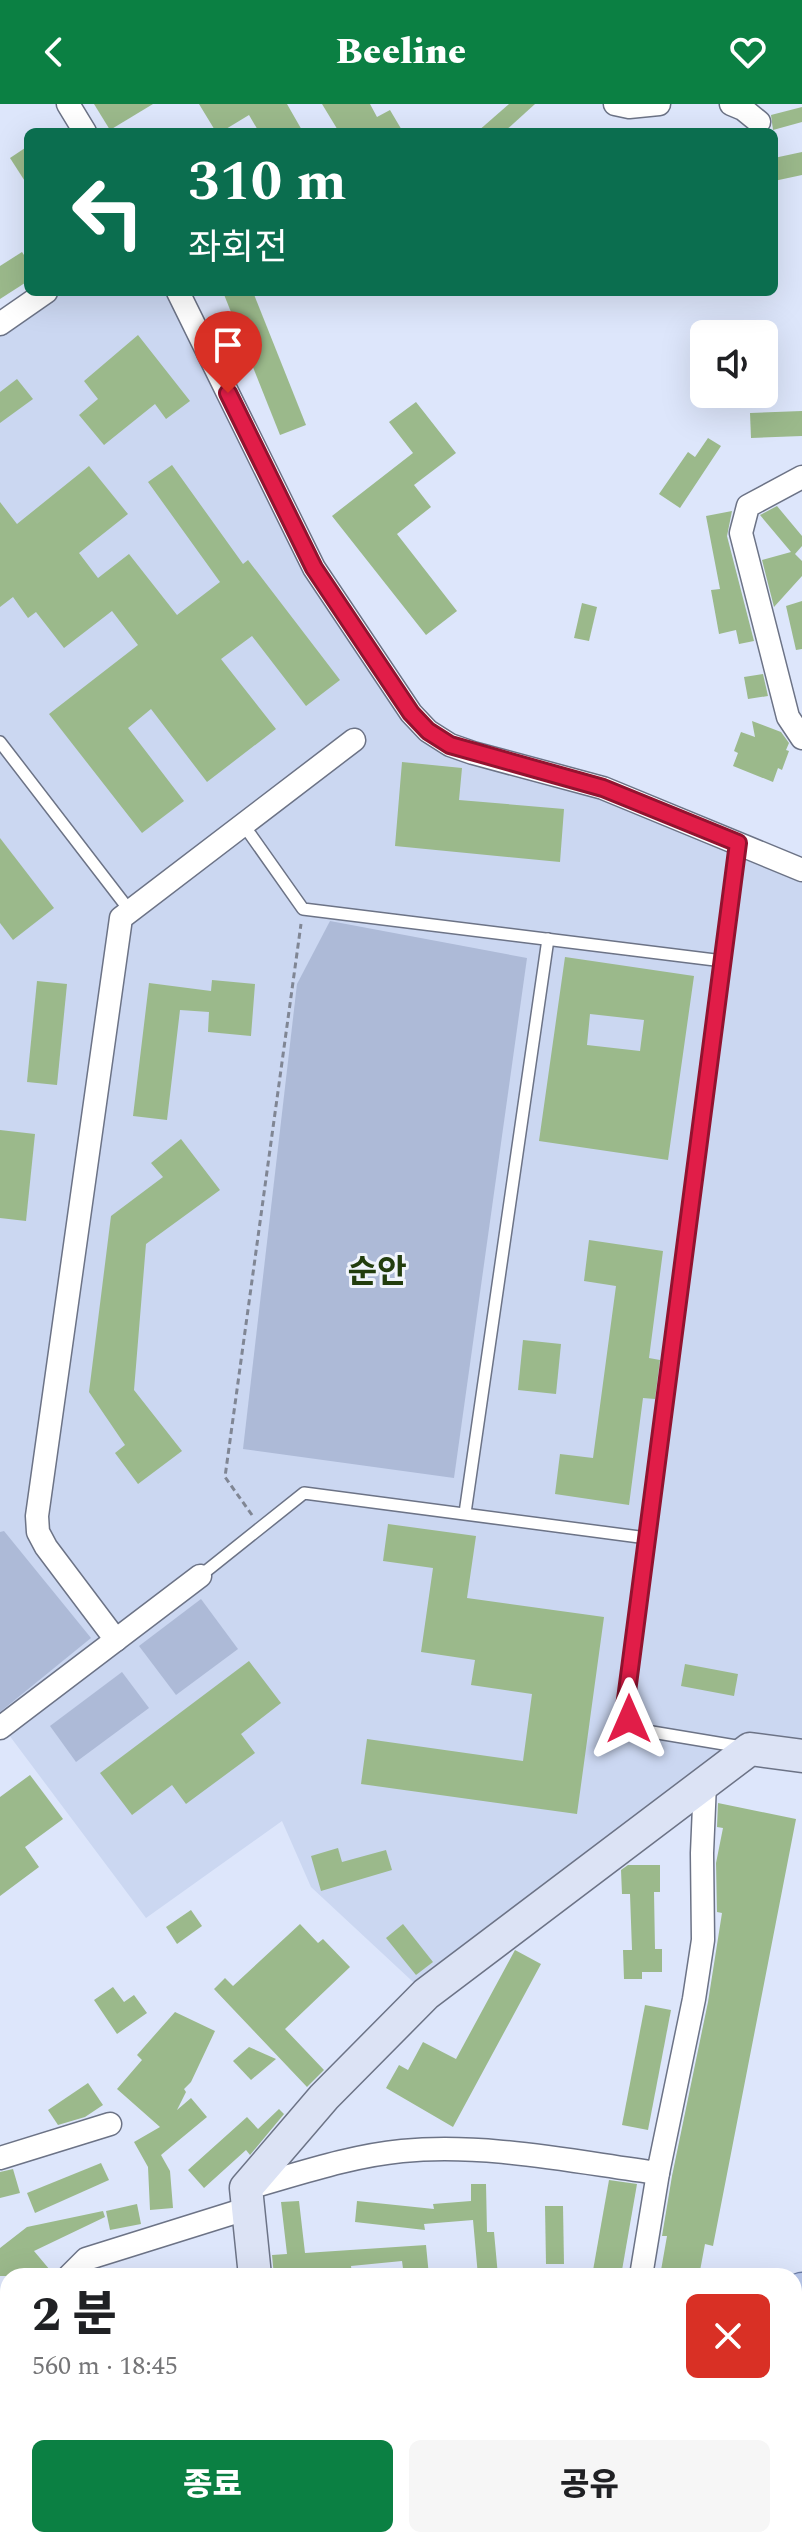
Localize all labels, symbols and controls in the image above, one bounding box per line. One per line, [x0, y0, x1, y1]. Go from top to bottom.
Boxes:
text: Beeline [336, 25, 466, 80]
icon: back [32, 30, 76, 74]
icon: heart [726, 30, 770, 74]
text: 310 m [188, 140, 347, 225]
icon: left [56, 160, 160, 264]
text: 좌회전 [188, 221, 287, 276]
pin [194, 311, 262, 393]
map controls [690, 320, 778, 408]
button: sound [690, 320, 778, 408]
icon: arrive [206, 323, 250, 367]
district label: 순안 [348, 1248, 406, 1297]
position arrow [587, 1677, 671, 1761]
text: 2 분 [32, 2279, 117, 2352]
button: close [686, 2294, 770, 2378]
text: 560 m · 18:45 [32, 2346, 178, 2386]
button: 종료 [32, 2440, 393, 2532]
button: 공유 [409, 2440, 770, 2532]

